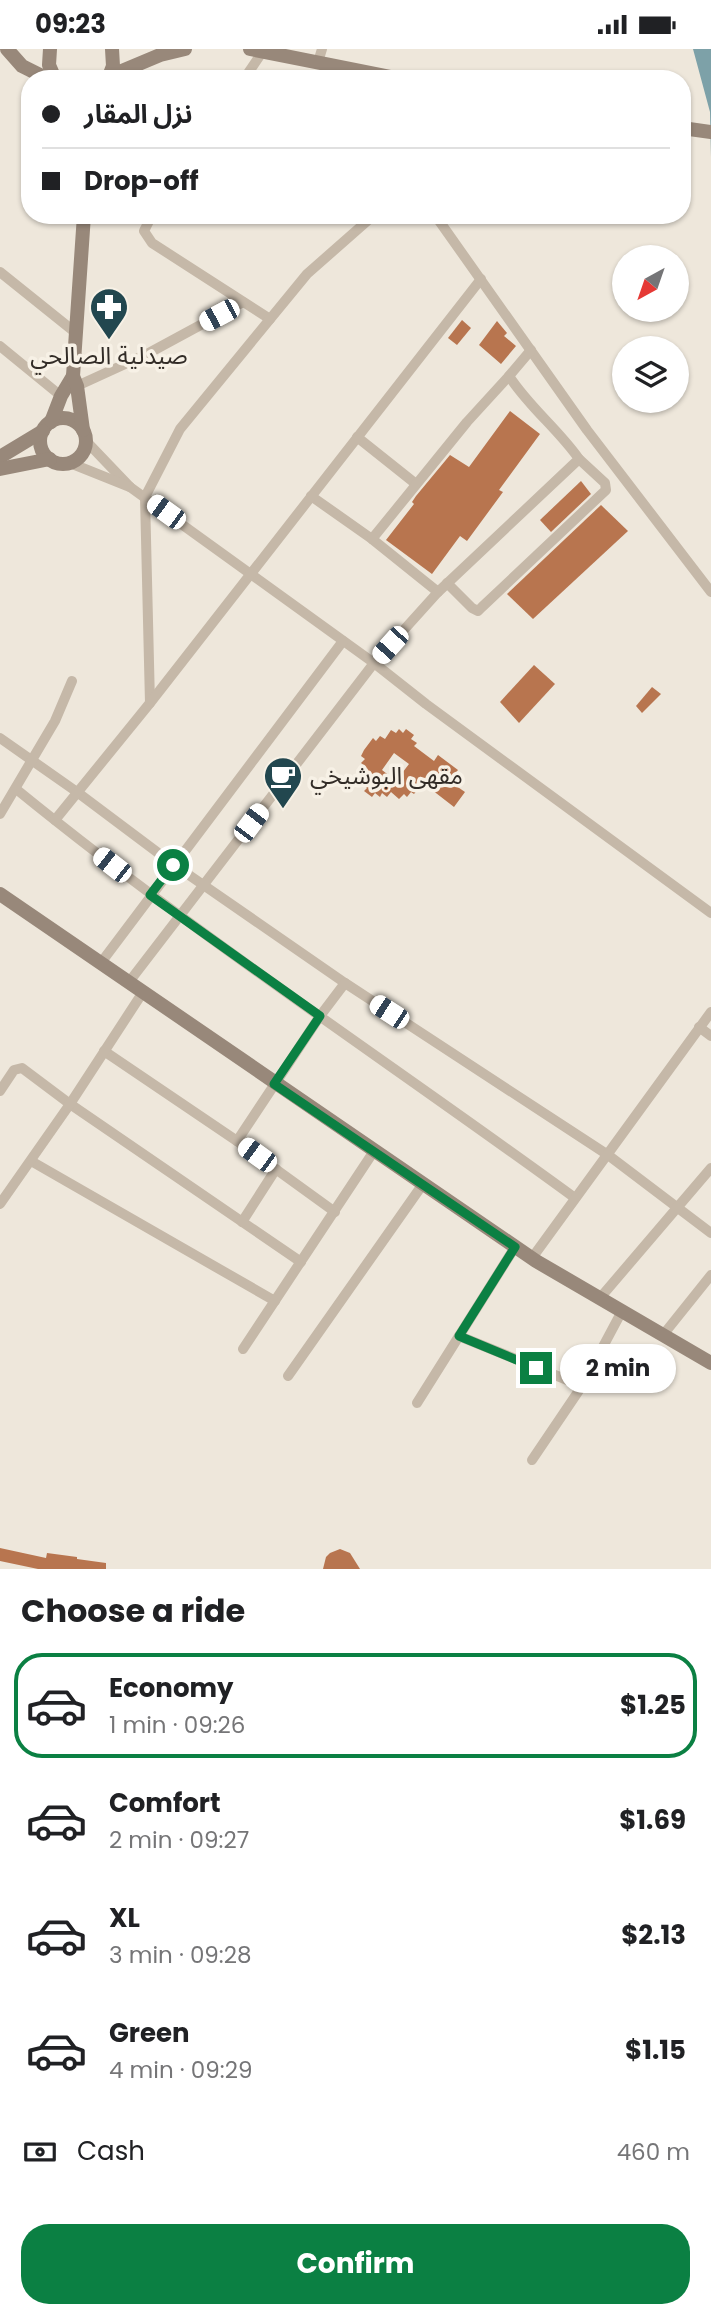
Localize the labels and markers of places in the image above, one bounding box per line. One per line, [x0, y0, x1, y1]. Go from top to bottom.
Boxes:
pharmacy icon: صيدلية الصالحي [88, 286, 130, 341]
place label: صيدلية الصالحي [30, 339, 188, 375]
cafe icon: مقهى البوشيخي [262, 755, 304, 810]
place label: مقهى البوشيخي [310, 759, 463, 795]

